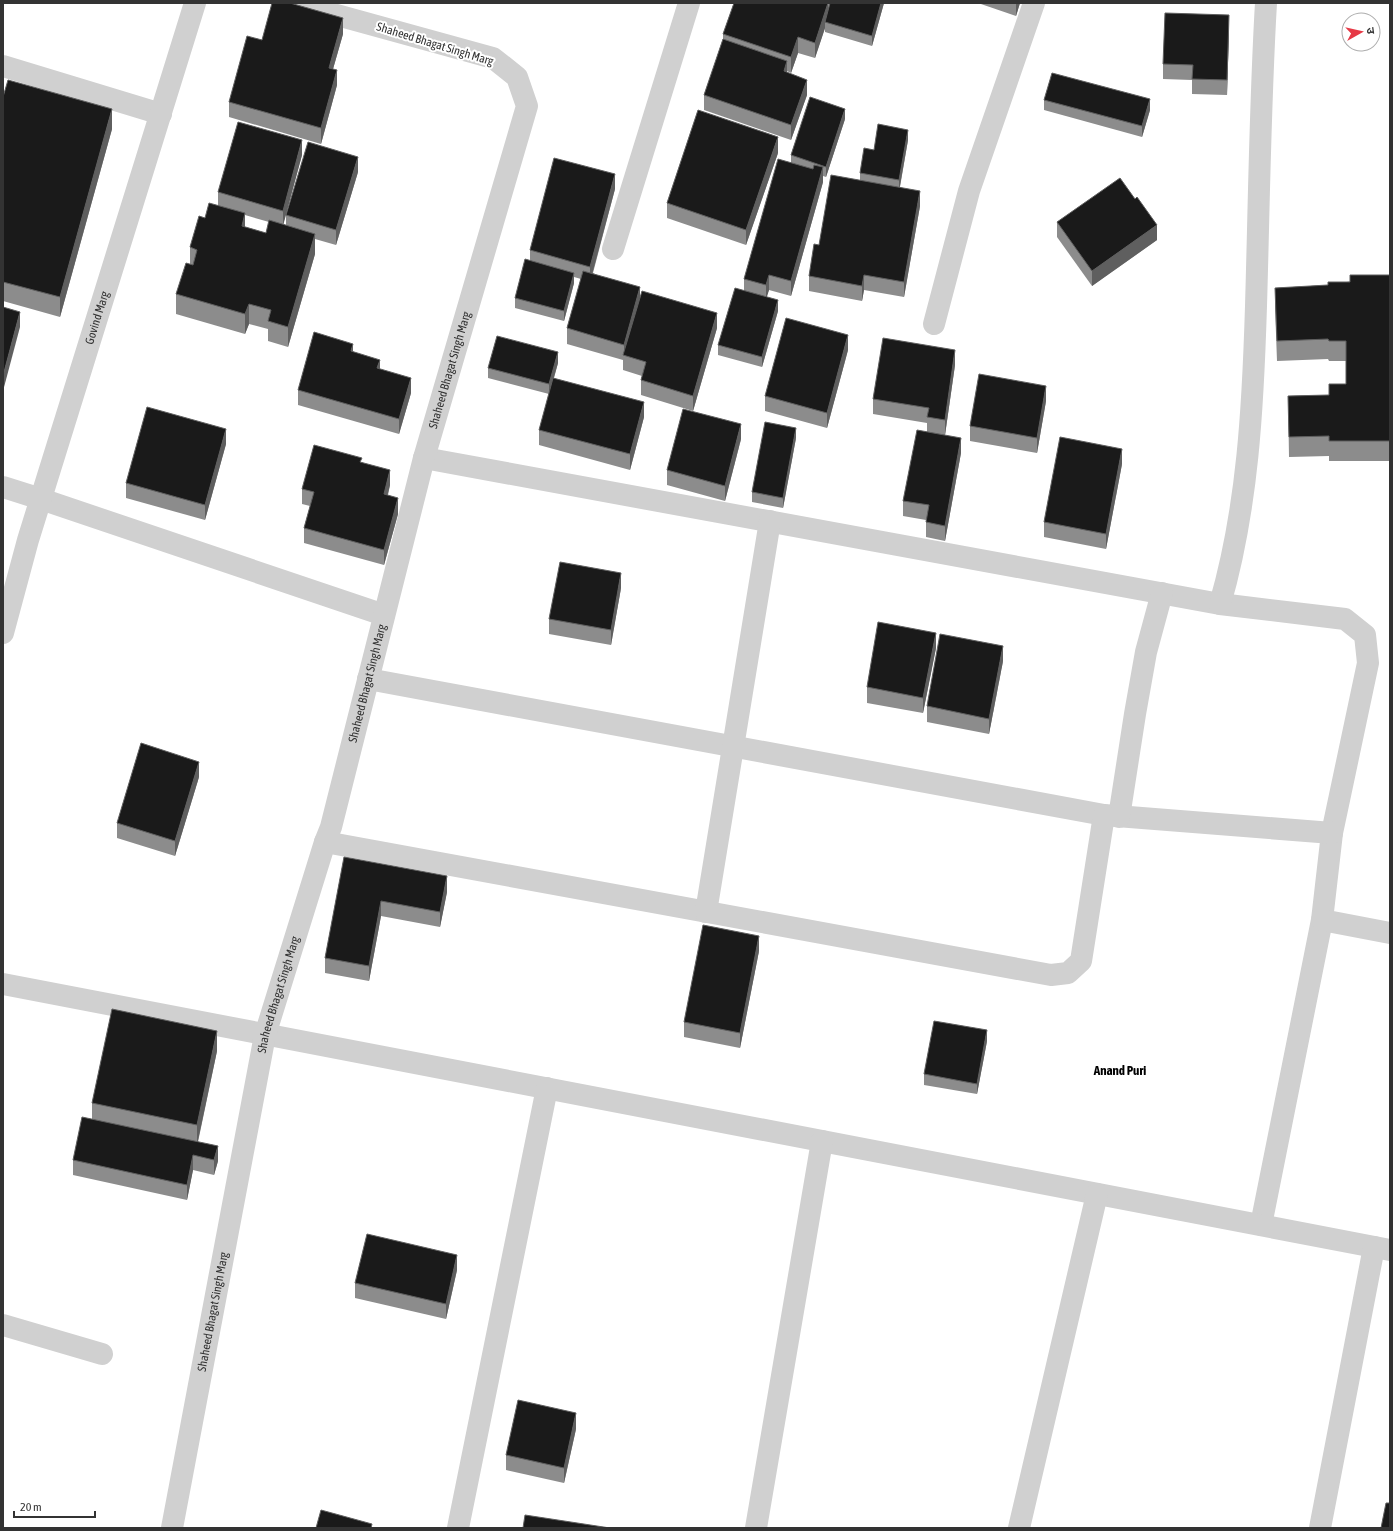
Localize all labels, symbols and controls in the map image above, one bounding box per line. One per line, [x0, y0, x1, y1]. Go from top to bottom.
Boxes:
north arrow [1341, 12, 1381, 52]
street label: Shaheed Bhagat Singh Marg [375, 20, 496, 69]
text: उ [1365, 27, 1377, 35]
street label: Govind Marg [82, 289, 112, 346]
street label: Shaheed Bhagat Singh Marg [426, 309, 474, 430]
street label: Shaheed Bhagat Singh Marg [346, 622, 389, 744]
street label: Shaheed Bhagat Singh Marg [255, 934, 303, 1054]
district label: Anand Puri [1093, 1063, 1146, 1078]
street label: Shaheed Bhagat Singh Marg [195, 1250, 231, 1373]
scale bar [14, 1493, 95, 1519]
text: 20 m [20, 1500, 42, 1514]

